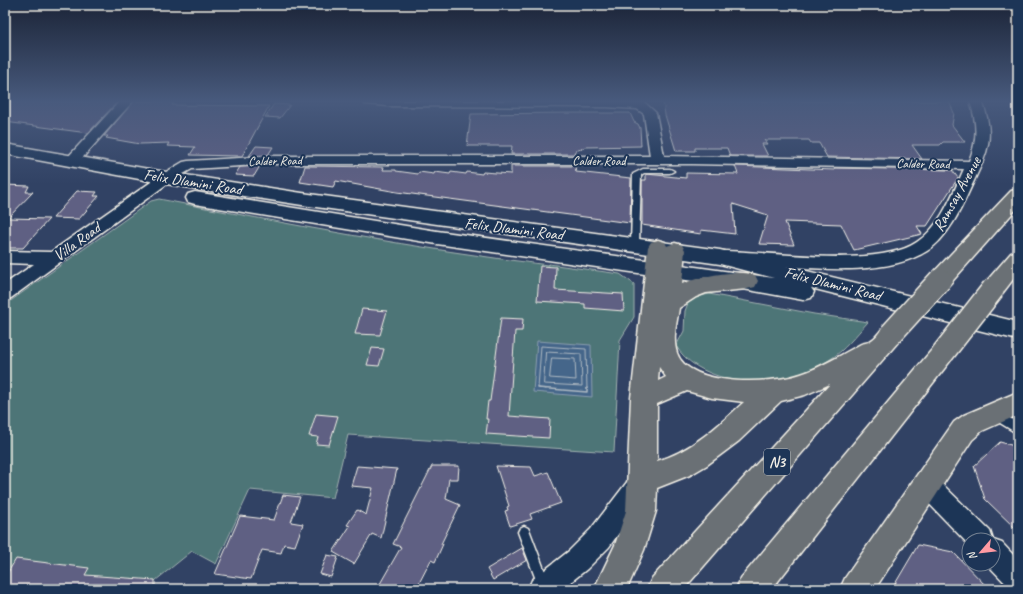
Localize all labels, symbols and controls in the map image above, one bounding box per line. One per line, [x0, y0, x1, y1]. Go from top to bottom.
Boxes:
street label: Ramsay Avenue [928, 152, 987, 235]
street label: Calder Road [248, 153, 304, 169]
street label: Calder Road [572, 153, 628, 169]
street label: Calder Road [896, 156, 952, 172]
street label: Felix Dlamini Road [142, 164, 246, 200]
street label: Felix Dlamini Road [463, 213, 567, 245]
street label: Villa Road [50, 217, 107, 266]
street label: Felix Dlamini Road [782, 262, 886, 306]
road number: N3 [764, 449, 790, 475]
north arrow [961, 532, 1001, 572]
text: N [963, 548, 980, 563]

